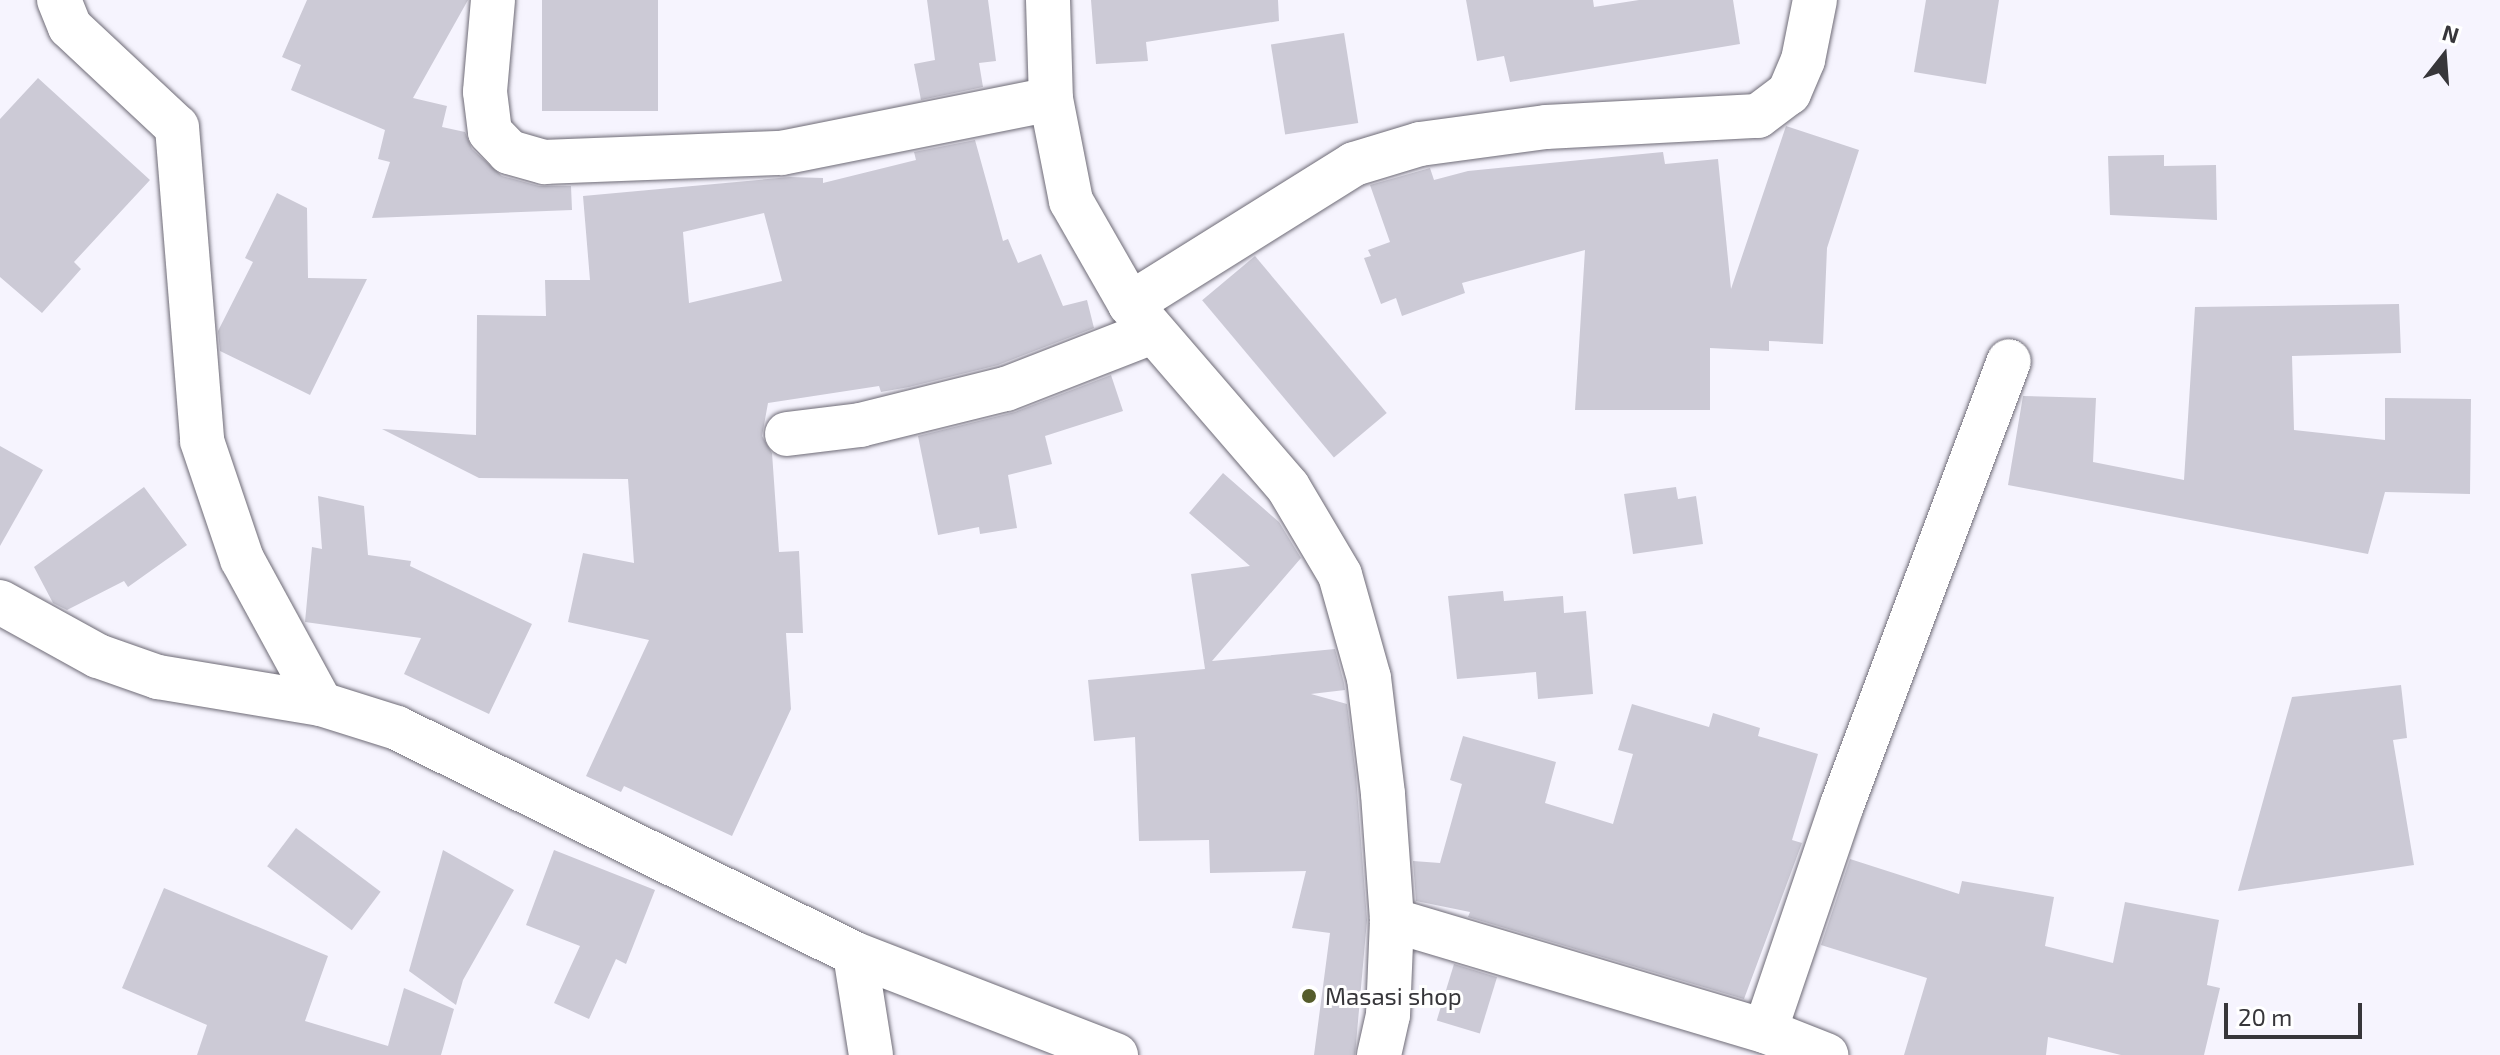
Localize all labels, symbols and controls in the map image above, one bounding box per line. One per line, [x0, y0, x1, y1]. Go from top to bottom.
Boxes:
north arrow [2404, 16, 2484, 96]
text: N [2440, 18, 2462, 48]
place label: Masasi shop [1325, 982, 1462, 1010]
marker: Masasi shop [1300, 987, 1318, 1005]
scale bar [2228, 987, 2366, 1037]
text: 20 m [2238, 1002, 2292, 1031]

